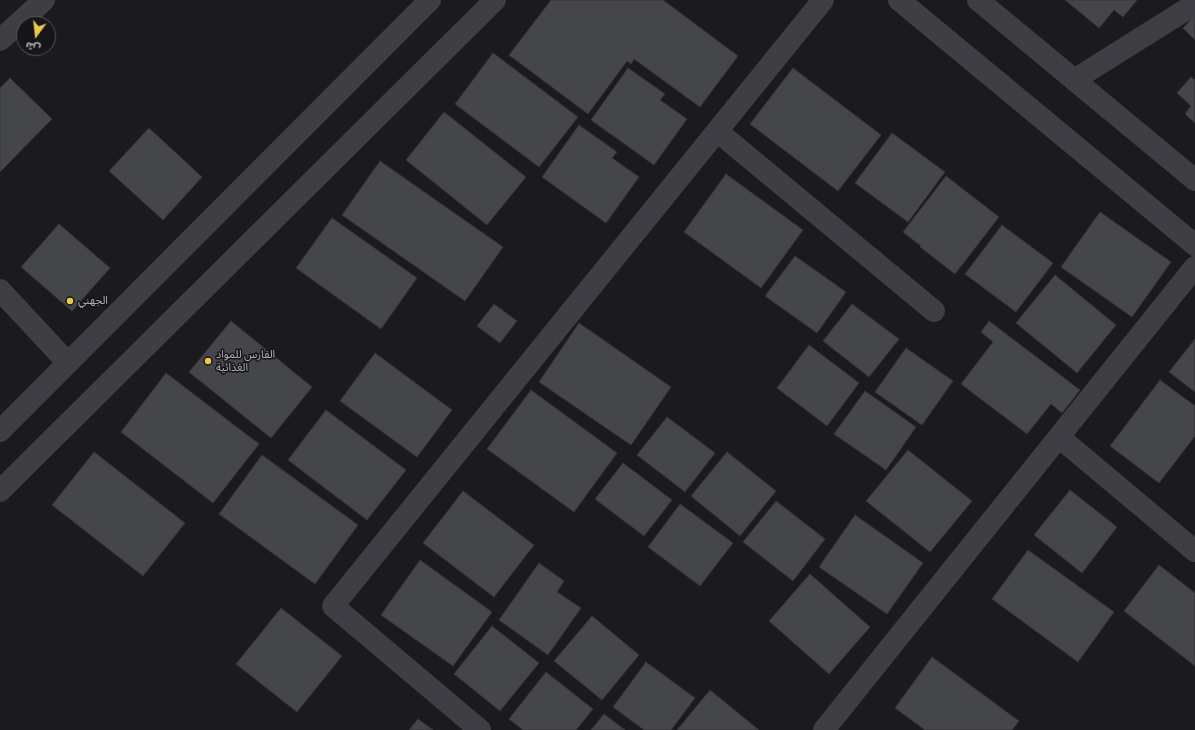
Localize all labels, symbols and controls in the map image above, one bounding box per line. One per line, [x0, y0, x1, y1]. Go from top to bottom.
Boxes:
north arrow [16, 16, 56, 56]
text: ش [24, 39, 42, 55]
place label: الجهني [78, 294, 108, 308]
marker: الجهني [65, 296, 75, 306]
place label: الفارس للمواد الغذائية [216, 348, 275, 374]
marker: الفارس للمواد الغذائية [203, 356, 213, 366]

